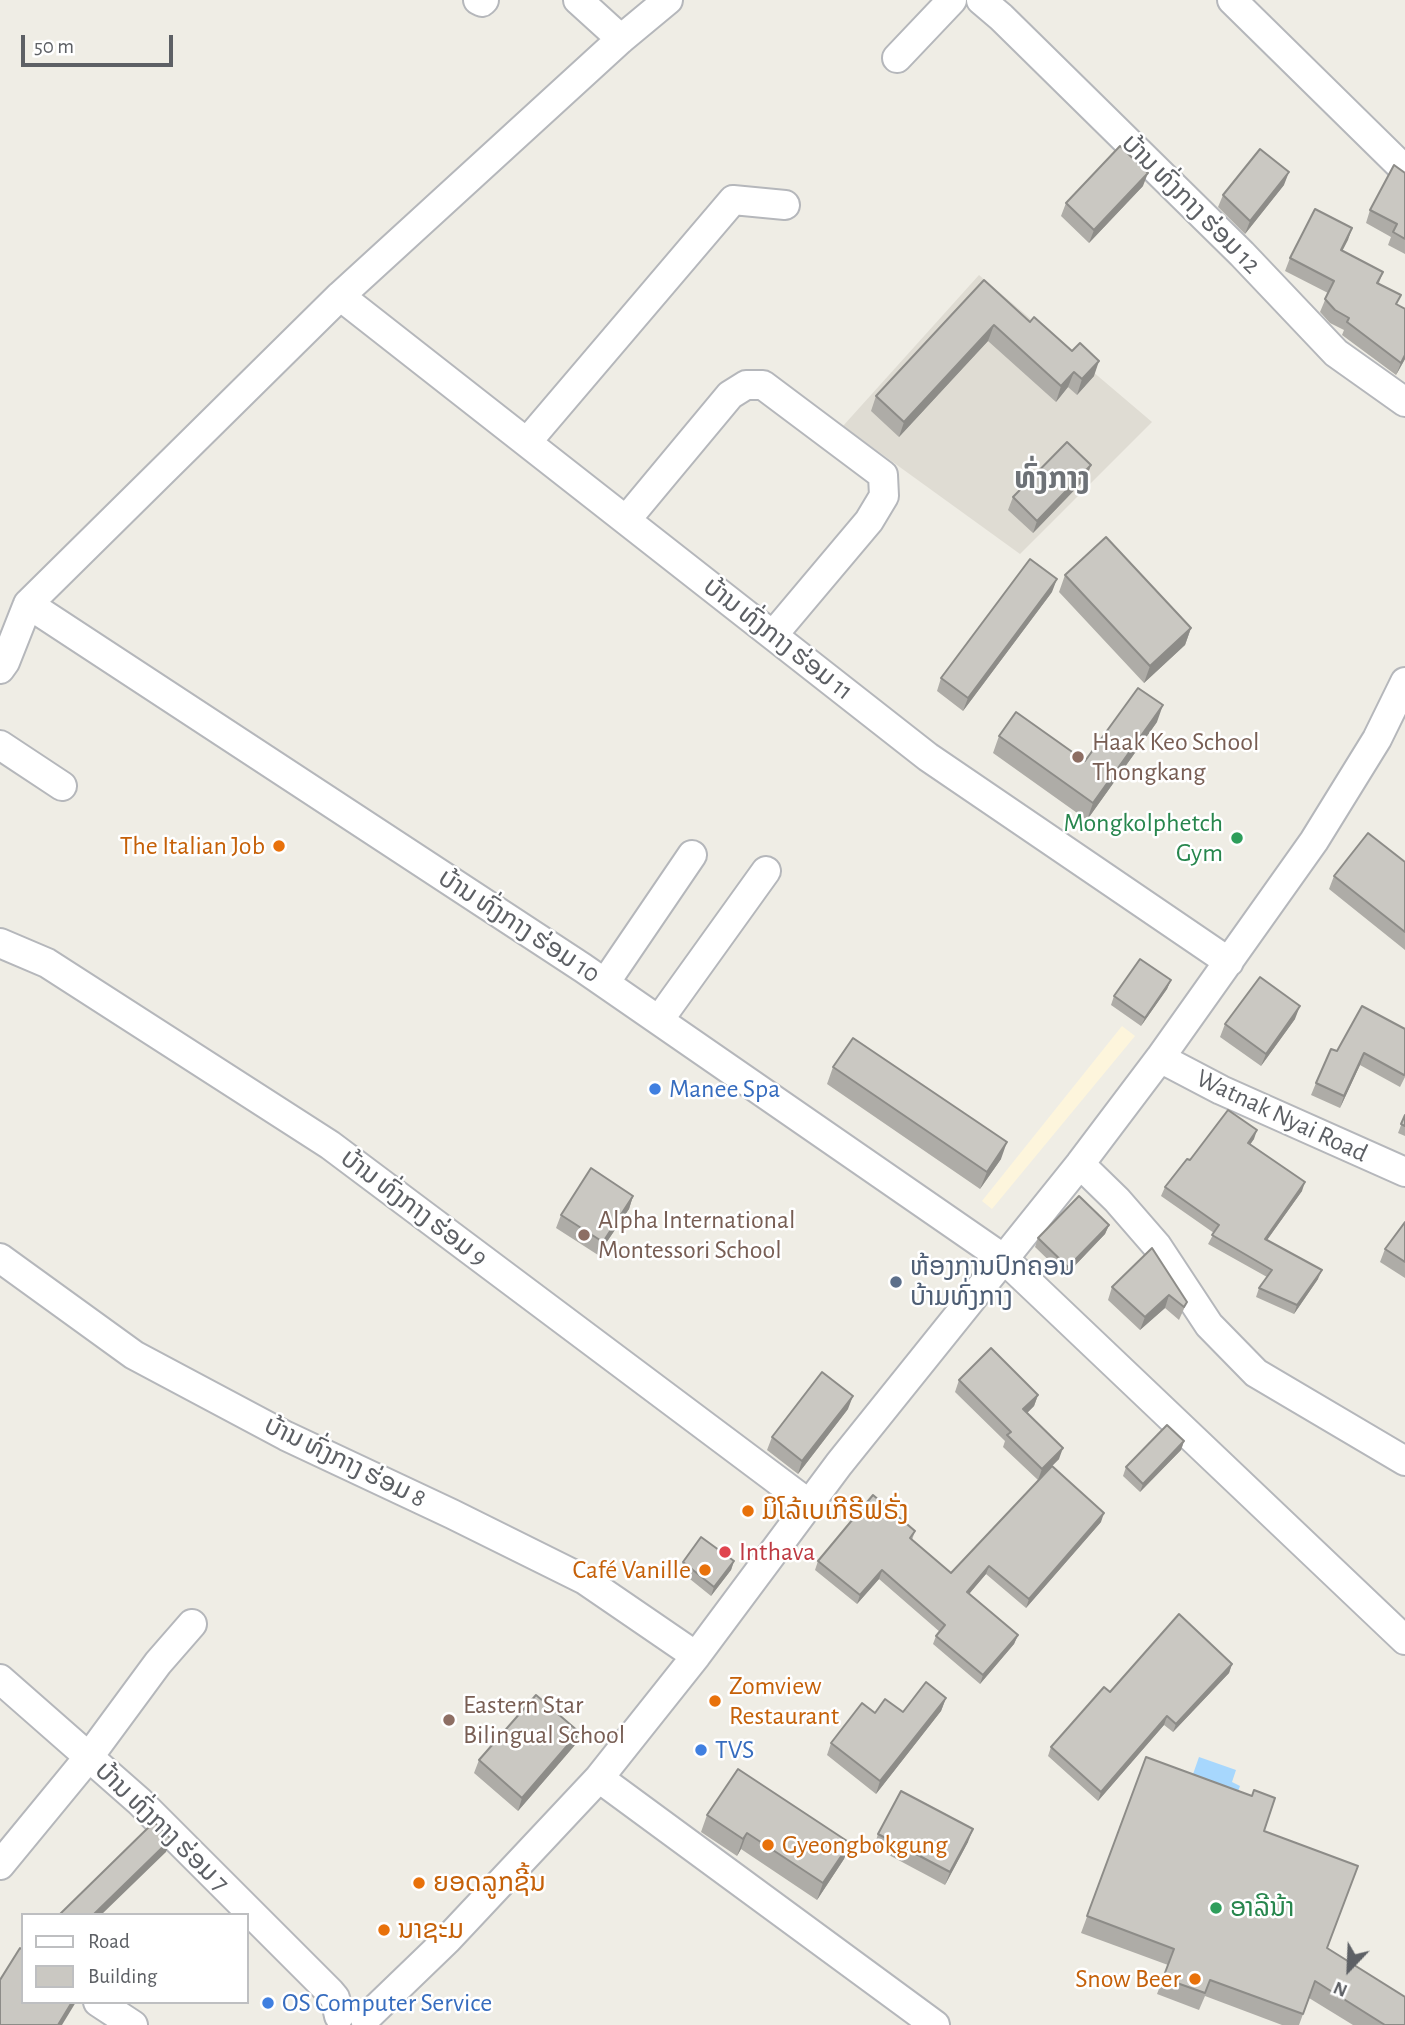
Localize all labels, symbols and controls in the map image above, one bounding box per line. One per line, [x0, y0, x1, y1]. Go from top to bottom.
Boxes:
scale bar [24, 21, 177, 65]
text: 50 m [34, 36, 74, 57]
street label: ບ້ານ ທົ່ງກາງ ຮ່ອມ 12 [1115, 128, 1267, 280]
district label: ທົ່ງກາງ [1014, 461, 1090, 497]
street label: ບ້ານ ທົ່ງກາງ ຮ່ອມ 11 [697, 571, 859, 707]
place label: Haak Keo School Thongkang [1092, 726, 1259, 788]
marker: Haak Keo School Thongkang [1070, 749, 1086, 765]
place label: Mongkolphetch Gym [1064, 807, 1223, 868]
place label: The Italian Job [120, 830, 265, 862]
marker: Mongkolphetch Gym [1229, 830, 1245, 846]
marker: The Italian Job [271, 838, 287, 854]
street label: ບ້ານ ທົ່ງກາງ ຮ່ອມ 10 [432, 862, 606, 990]
street label: Watnak Nyai Road [1191, 1063, 1373, 1169]
place label: Manee Spa [669, 1073, 780, 1105]
marker: Manee Spa [647, 1081, 663, 1097]
street label: ບ້ານ ທົ່ງກາງ ຮ່ອມ 9 [334, 1143, 494, 1273]
place label: Alpha International Montessori School [598, 1204, 795, 1266]
marker: Alpha International Montessori School [576, 1227, 592, 1243]
place label: ຫ້ອງການປົກຄອນ ບ້າມທົ່ງກາງ [910, 1251, 1075, 1312]
marker: ຫ້ອງການປົກຄອນ ບ້າມທົ່ງກາງ [888, 1274, 904, 1290]
street label: ບ້ານ ທົ່ງກາງ ຮ່ອມ 8 [259, 1409, 431, 1515]
place label: ມິໂລ້ເບເກີຣີຟຣັ່ງ [762, 1495, 909, 1527]
marker: ມິໂລ້ເບເກີຣີຟຣັ່ງ [740, 1503, 756, 1519]
place label: Inthava [739, 1536, 815, 1568]
marker: Inthava [717, 1544, 733, 1560]
place label: Café Vanille [572, 1554, 691, 1586]
marker: Café Vanille [697, 1562, 713, 1578]
place label: Zomview Restaurant [729, 1670, 839, 1732]
place label: Eastern Star Bilingual School [463, 1689, 625, 1750]
marker: Zomview Restaurant [707, 1693, 723, 1709]
marker: Eastern Star Bilingual School [441, 1712, 457, 1728]
place label: TVS [715, 1734, 754, 1766]
marker: TVS [693, 1742, 709, 1758]
street label: ບ້ານ ທົ່ງກາງ ຮ່ອມ 7 [88, 1755, 236, 1899]
place label: Gyeongbokgung [782, 1829, 948, 1861]
marker: Gyeongbokgung [760, 1837, 776, 1853]
place label: ຍອດລູກຊີ້ນ [433, 1867, 546, 1899]
marker: ຍອດລູກຊີ້ນ [411, 1875, 427, 1891]
place label: ອາລີນ້າ [1230, 1892, 1294, 1924]
marker: ອາລີນ້າ [1208, 1900, 1224, 1916]
legend [21, 1913, 248, 2004]
place label: ນາຊະມ [398, 1914, 464, 1946]
marker: ນາຊະມ [376, 1922, 392, 1938]
text: Road [88, 1931, 130, 1952]
north arrow [1314, 1934, 1384, 2004]
place label: Snow Beer [1075, 1963, 1181, 1995]
text: Building [88, 1966, 157, 1987]
marker: Snow Beer [1187, 1971, 1203, 1987]
text: N [1331, 1977, 1350, 2000]
place label: OS Computer Service [282, 1987, 492, 2019]
marker: OS Computer Service [260, 1995, 276, 2011]

